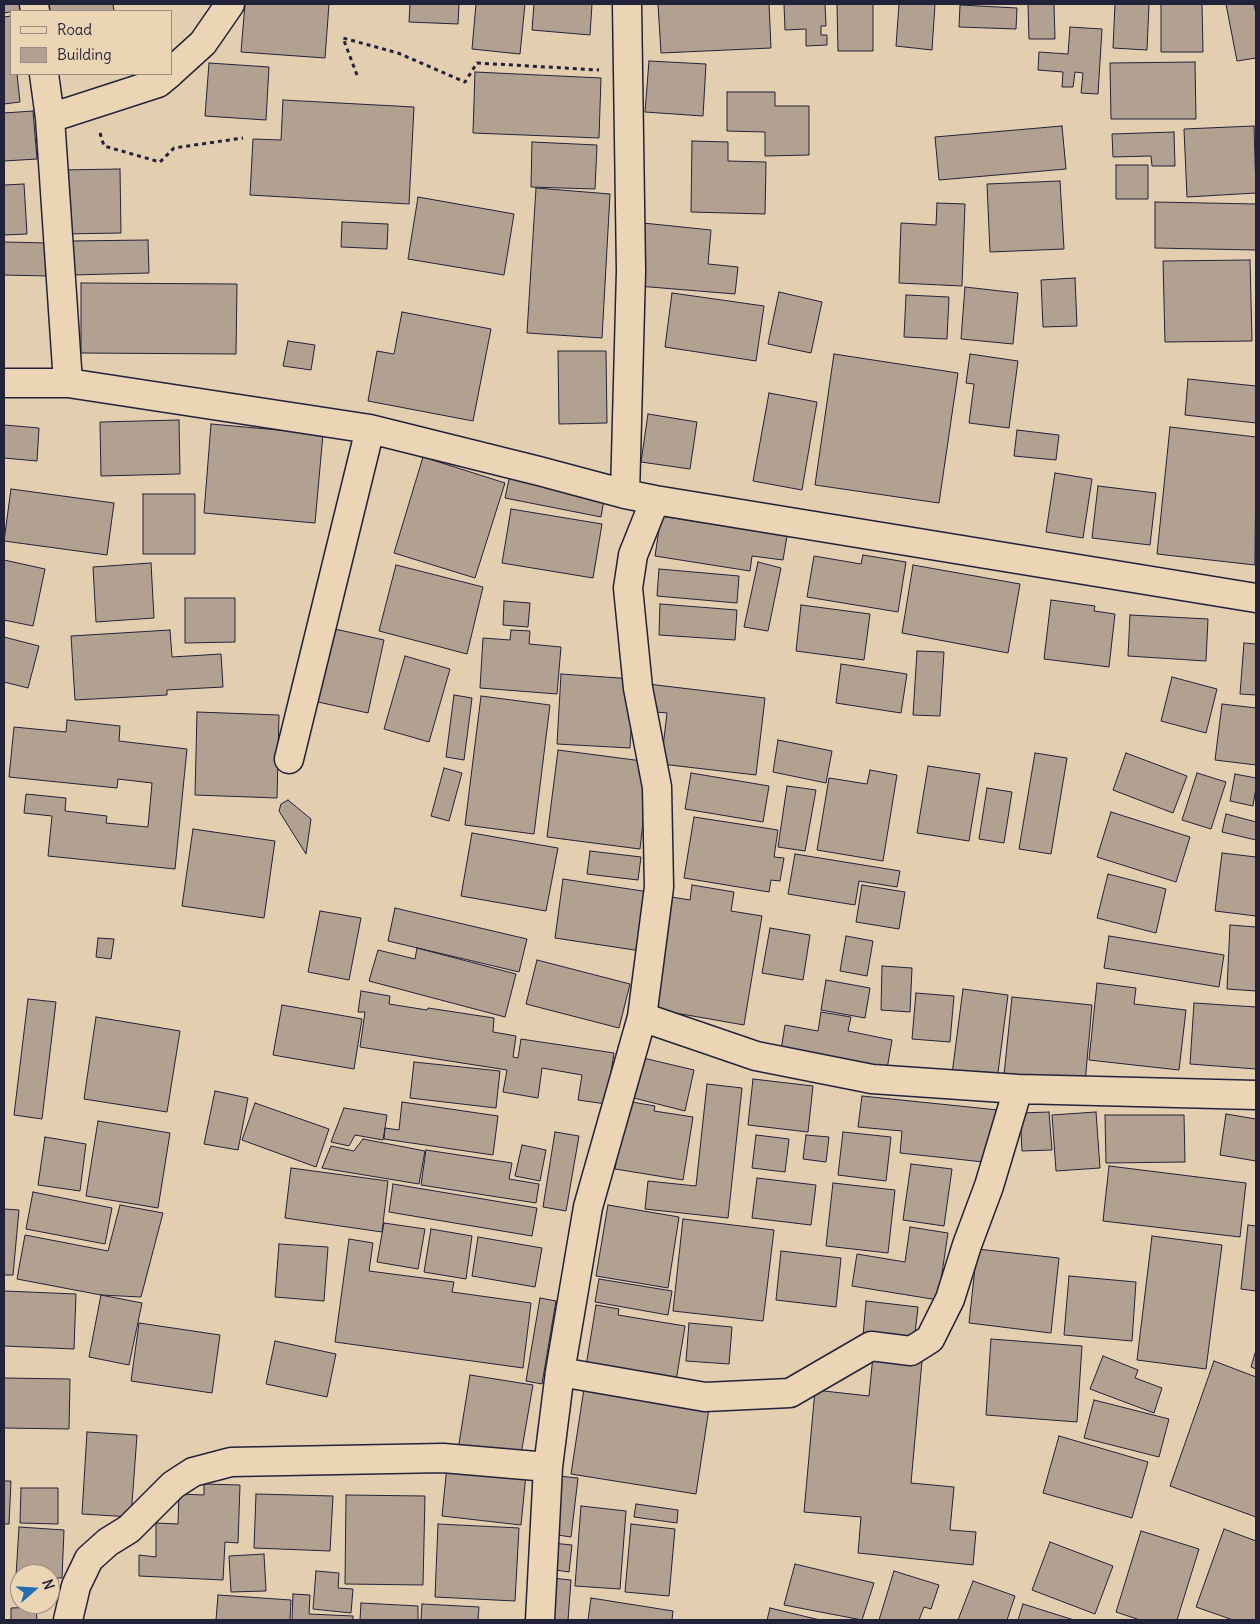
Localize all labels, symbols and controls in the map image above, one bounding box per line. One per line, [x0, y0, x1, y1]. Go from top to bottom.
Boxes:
legend [10, 10, 172, 75]
text: Road [57, 20, 92, 39]
text: Building [57, 45, 112, 64]
north arrow [10, 1564, 60, 1614]
text: N [38, 1577, 58, 1592]

